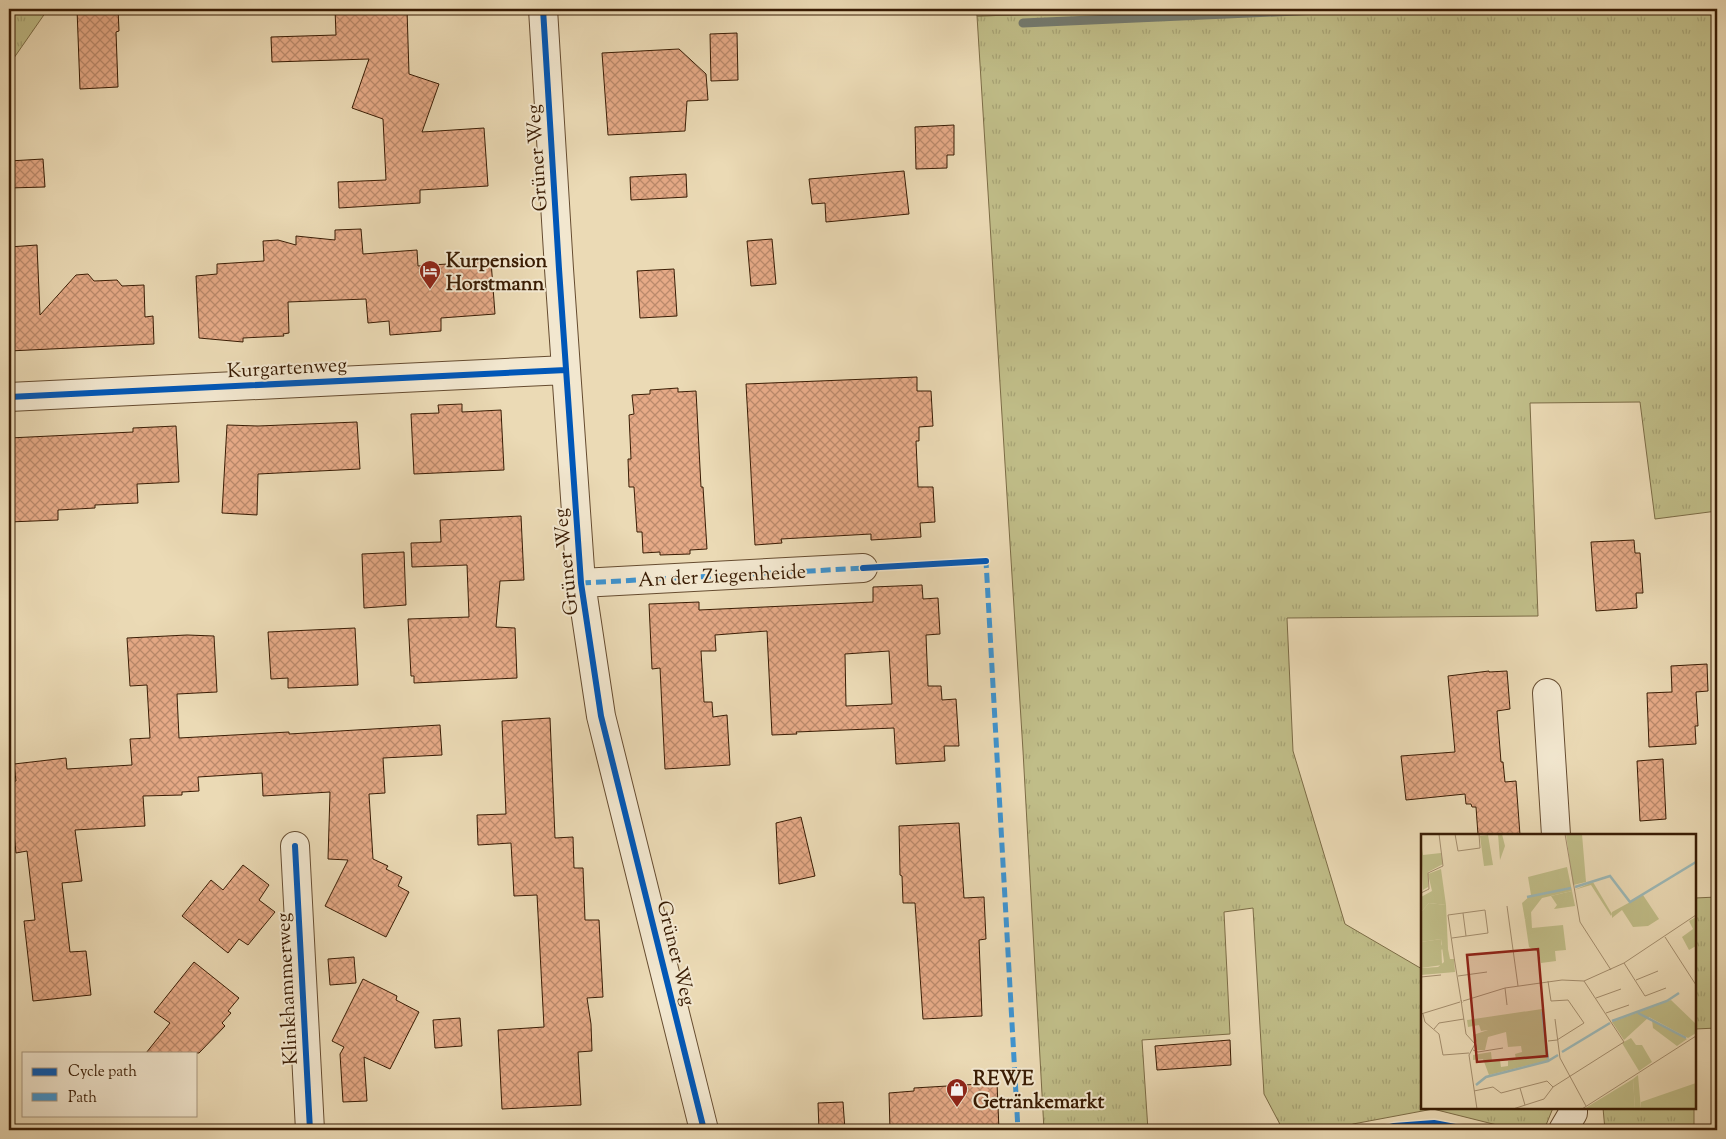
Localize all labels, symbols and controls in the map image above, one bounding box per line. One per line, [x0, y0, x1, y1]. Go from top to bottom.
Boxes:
street label: Grüner Weg [520, 103, 557, 212]
place label: Kurpension Horstmann [446, 248, 547, 300]
hotel icon: Kurpension Horstmann [418, 259, 442, 290]
street label: Kurgartenweg [227, 352, 348, 387]
street label: Grüner Weg [547, 507, 588, 617]
street label: An der Ziegenheide [637, 559, 807, 596]
inset map [1421, 834, 1696, 1109]
street label: Grüner Weg [648, 898, 702, 1009]
street label: Klinkhammerweg [270, 912, 307, 1066]
legend [22, 1052, 198, 1116]
text: Cycle path [68, 1062, 137, 1083]
place label: REWE Getränkemarkt [973, 1066, 1104, 1118]
shop icon: REWE Getränkemarkt [945, 1077, 969, 1108]
text: Path [68, 1088, 97, 1109]

